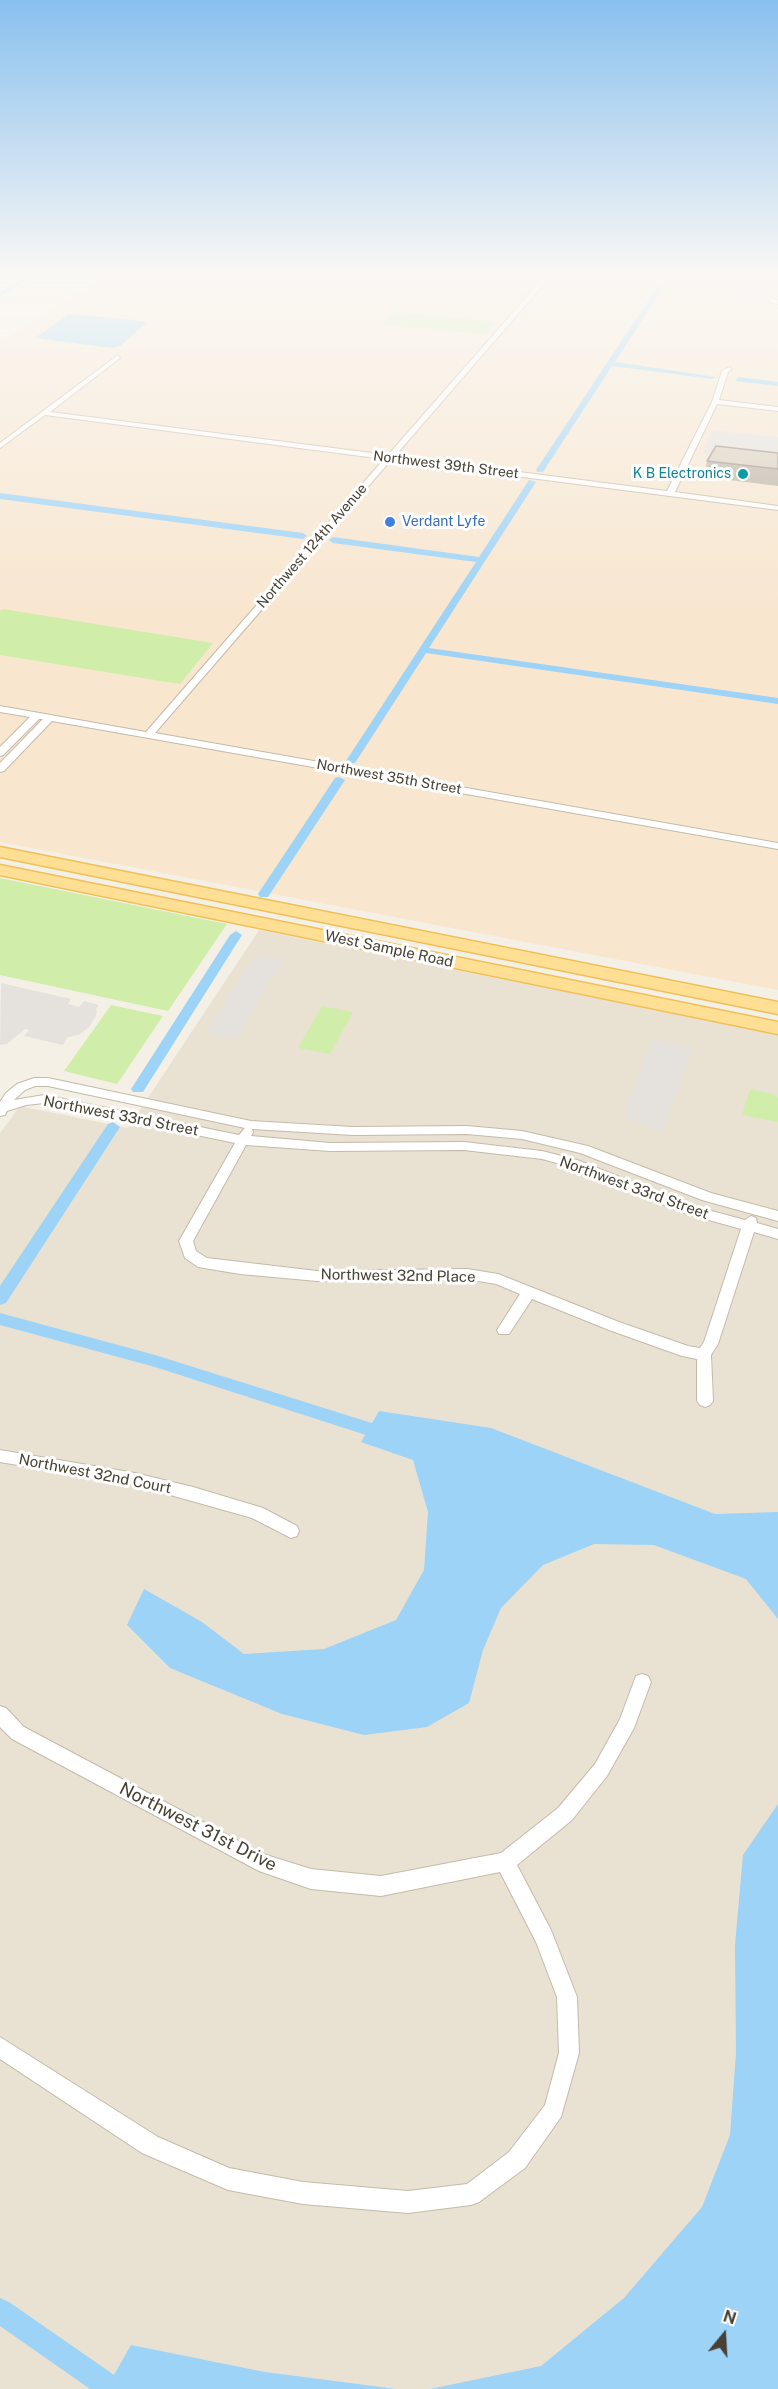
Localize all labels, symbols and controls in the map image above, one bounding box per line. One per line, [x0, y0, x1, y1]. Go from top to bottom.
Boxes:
street label: Northwest 39th Street [372, 448, 520, 482]
place label: K B Electronics [633, 466, 731, 482]
marker: K B Electronics [736, 467, 750, 481]
street label: Northwest 124th Avenue [253, 480, 371, 612]
place label: Verdant Lyfe [402, 514, 485, 530]
marker: Verdant Lyfe [383, 515, 397, 529]
street label: Northwest 35th Street [315, 756, 463, 798]
street label: West Sample Road [323, 927, 455, 971]
street label: Northwest 33rd Street [42, 1092, 200, 1140]
street label: Northwest 33rd Street [557, 1153, 711, 1223]
street label: Northwest 32nd Place [320, 1266, 476, 1286]
street label: Northwest 32nd Court [17, 1450, 173, 1498]
street label: Northwest 31st Drive [116, 1778, 280, 1876]
north arrow [694, 2305, 754, 2365]
text: N [721, 2306, 739, 2328]

